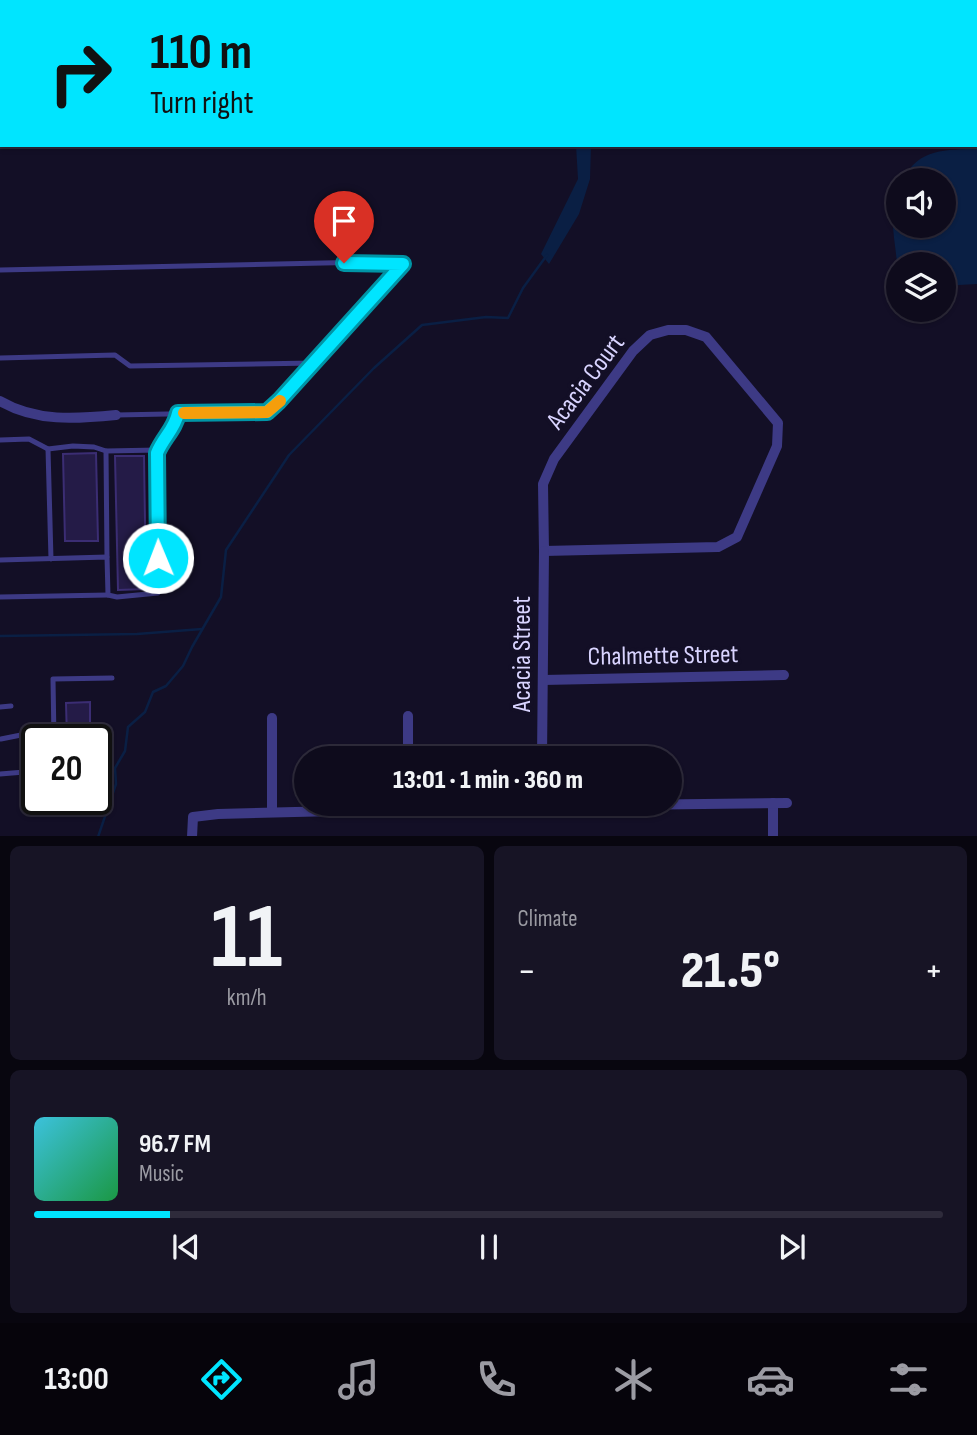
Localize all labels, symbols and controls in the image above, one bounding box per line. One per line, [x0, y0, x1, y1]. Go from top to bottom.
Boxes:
text: 110 m [150, 24, 252, 83]
icon: right [35, 28, 126, 119]
text: Turn right [150, 84, 254, 123]
map controls [886, 168, 956, 322]
button: sound [886, 168, 956, 238]
pin [314, 191, 374, 263]
icon: arrive [325, 202, 363, 240]
button: layers [886, 252, 956, 322]
street label: Acacia Court [540, 328, 632, 436]
position arrow [121, 521, 195, 595]
street label: Acacia Street [507, 596, 538, 713]
street label: Chalmette Street [587, 639, 739, 673]
speed limit sign: 20 [21, 724, 112, 815]
text: 13:01 · 1 min · 360 m [393, 765, 583, 796]
text: 11 [211, 884, 282, 993]
text: Climate [518, 905, 577, 933]
text: 21.5° [681, 940, 780, 1003]
text: − [518, 949, 536, 994]
text: + [924, 949, 943, 994]
text: km/h [227, 984, 267, 1012]
text: 96.7 FM [139, 1129, 211, 1160]
text: Music [139, 1160, 184, 1188]
icon: previous [167, 1228, 205, 1266]
icon: pause [470, 1228, 508, 1266]
icon: next [773, 1228, 811, 1266]
icon: directions [197, 1355, 246, 1404]
icon: music [334, 1355, 383, 1404]
icon: phone [472, 1355, 521, 1404]
icon: climate [609, 1355, 658, 1404]
icon: car [746, 1355, 795, 1404]
icon: filters [884, 1355, 933, 1404]
text: 13:00 [44, 1360, 109, 1399]

